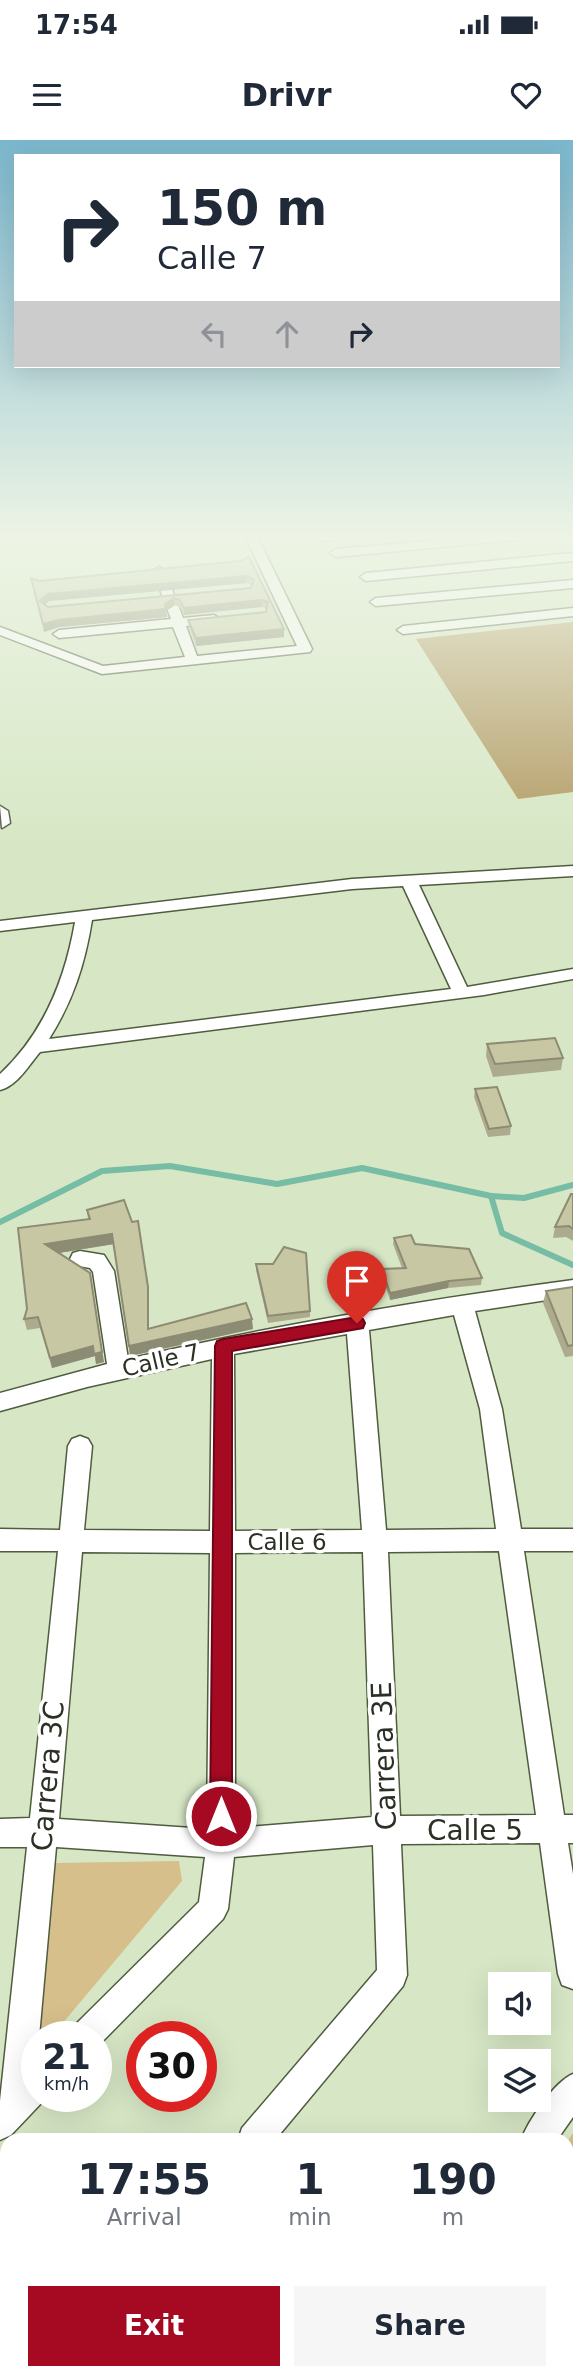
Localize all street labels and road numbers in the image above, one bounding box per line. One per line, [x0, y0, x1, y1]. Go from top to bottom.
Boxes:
street label: Calle 7 [120, 1338, 202, 1382]
street label: Calle 6 [247, 1529, 327, 1555]
street label: Carrera 3E [365, 1681, 403, 1831]
street label: Carrera 3C [25, 1699, 71, 1853]
street label: Calle 5 [427, 1814, 523, 1847]

